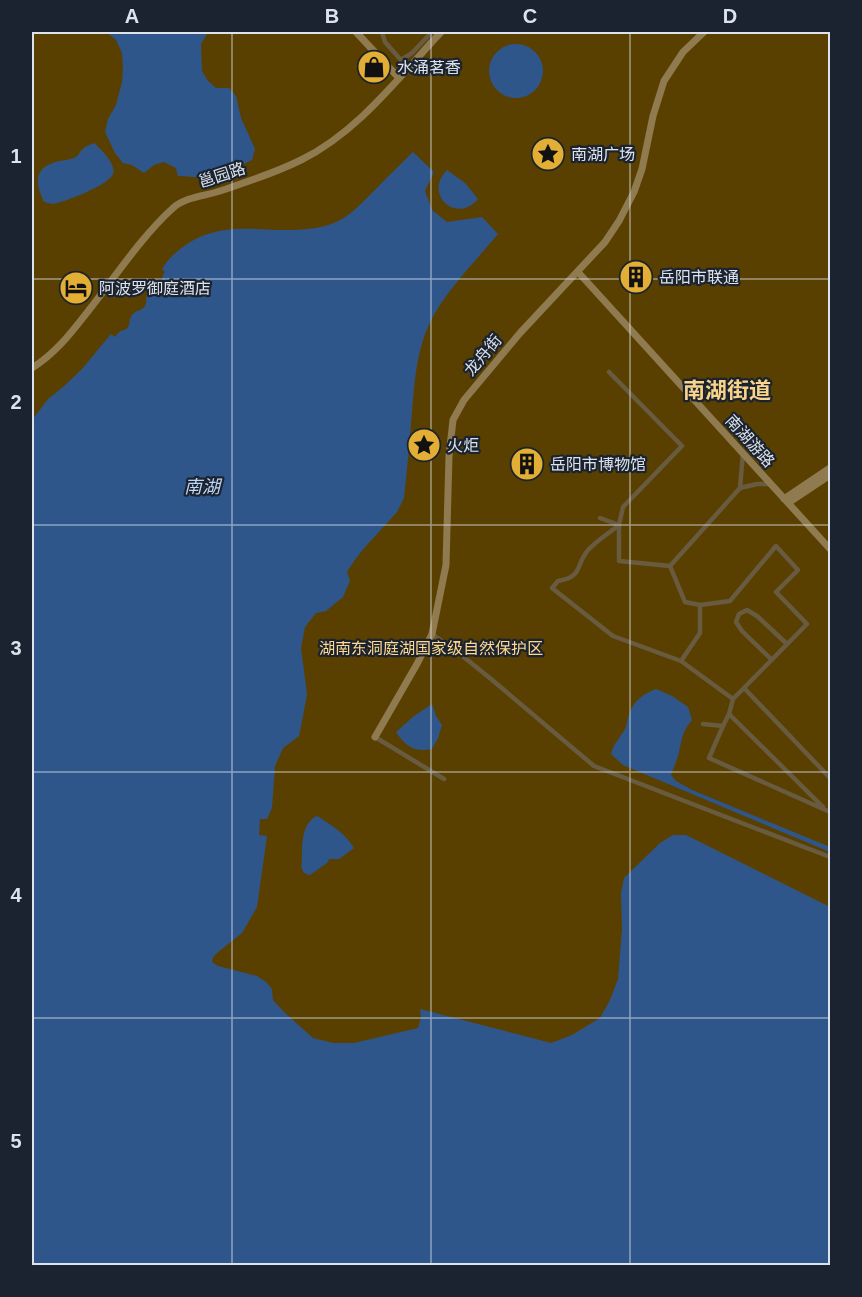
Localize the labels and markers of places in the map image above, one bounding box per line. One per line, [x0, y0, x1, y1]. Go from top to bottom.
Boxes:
shop icon: 水涌茗香 [356, 49, 392, 85]
place label: 水涌茗香 [397, 59, 461, 76]
place icon: 南湖广场 [530, 136, 566, 172]
place label: 南湖广场 [571, 146, 635, 163]
building icon: 岳阳市联通 [618, 259, 654, 295]
place label: 岳阳市联通 [659, 269, 739, 286]
hotel icon: 阿波罗御庭酒店 [58, 270, 94, 306]
place label: 阿波罗御庭酒店 [99, 280, 211, 297]
place icon: 火炬 [406, 427, 442, 463]
place label: 火炬 [447, 437, 479, 454]
building icon: 岳阳市博物馆 [509, 446, 545, 482]
place label: 岳阳市博物馆 [550, 456, 646, 473]

